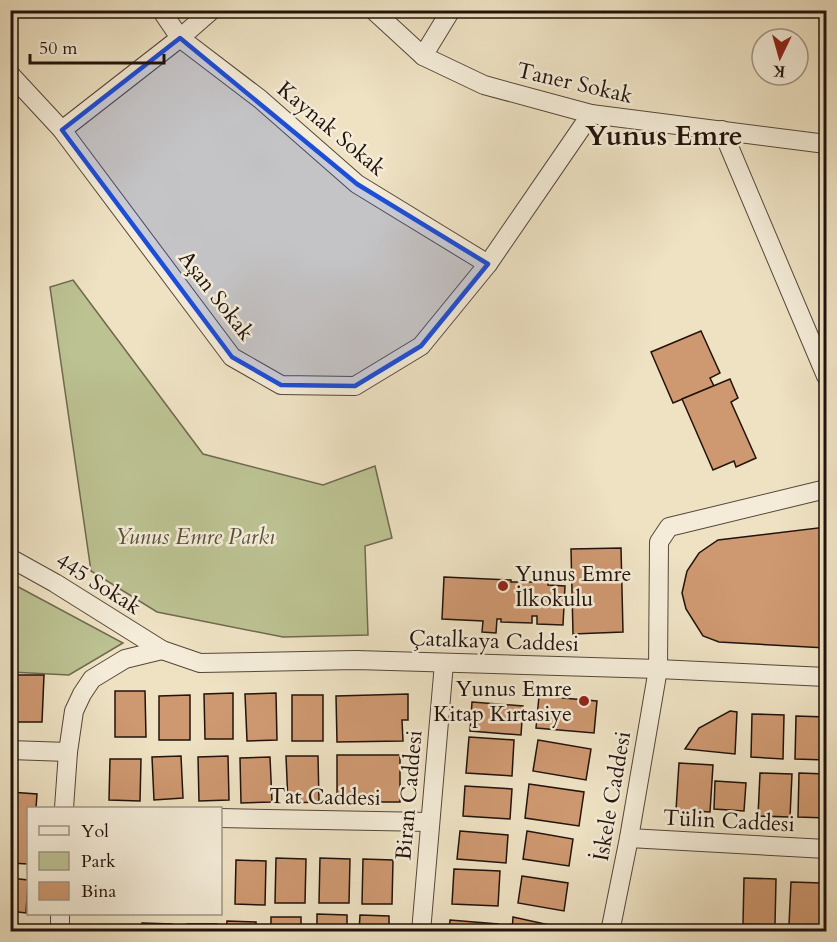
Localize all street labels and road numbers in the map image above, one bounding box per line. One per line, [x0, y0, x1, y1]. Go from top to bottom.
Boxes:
street label: Taner Sokak [514, 55, 636, 111]
street label: Kaynak Sokak [271, 74, 392, 183]
street label: Aşan Sokak [171, 244, 261, 347]
street label: 445 Sokak [50, 546, 147, 622]
street label: Çatalkaya Caddesi [409, 623, 579, 659]
street label: Biran Caddesi [388, 729, 430, 861]
street label: İskele Caddesi [586, 729, 638, 863]
street label: Tat Caddesi [269, 781, 381, 813]
street label: Tülin Caddesi [662, 803, 795, 839]

